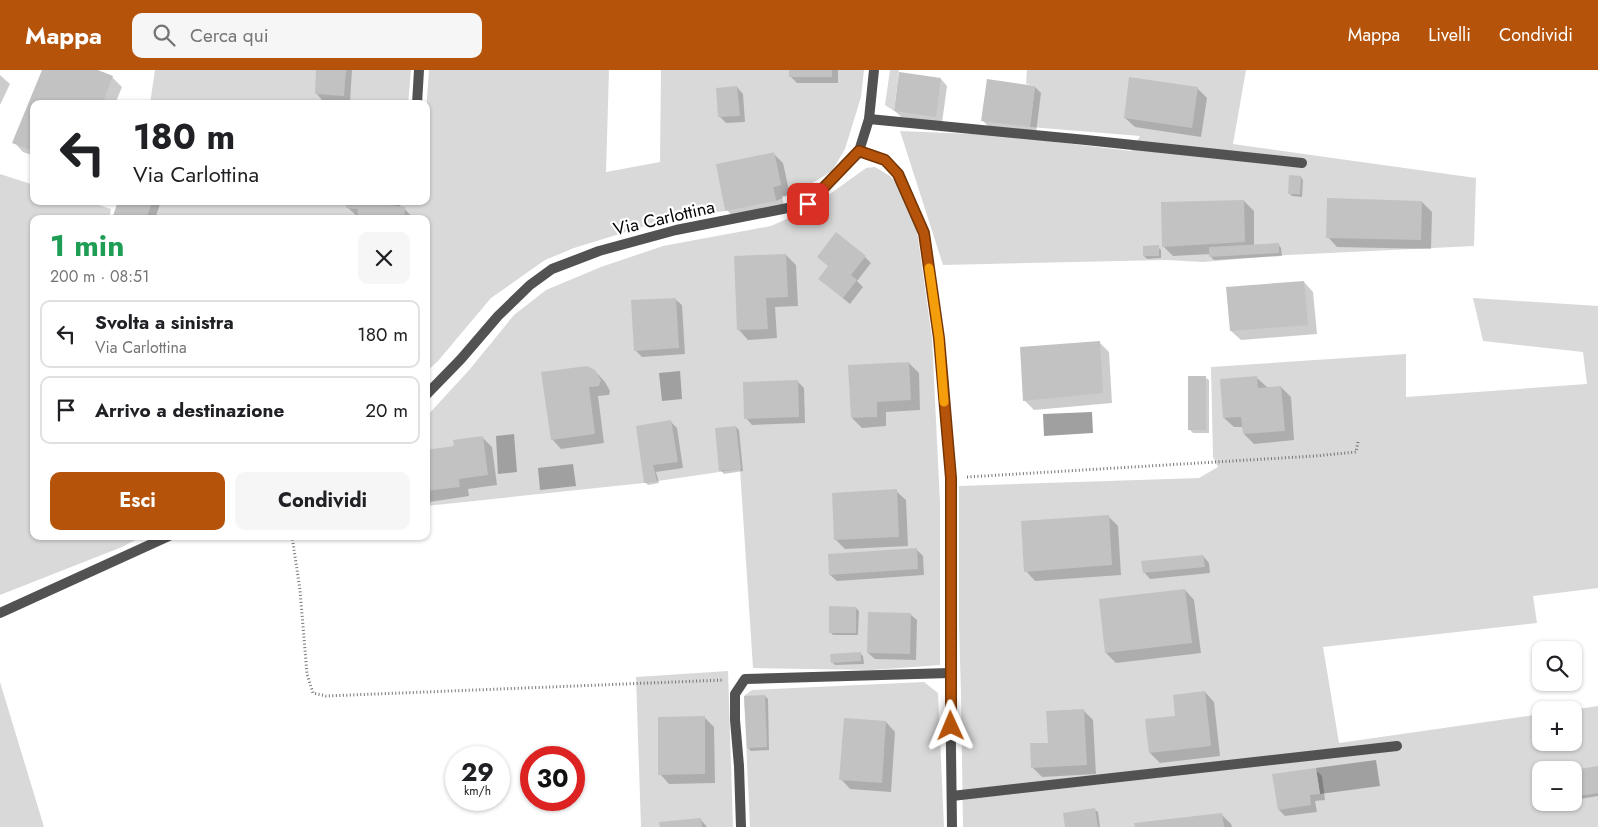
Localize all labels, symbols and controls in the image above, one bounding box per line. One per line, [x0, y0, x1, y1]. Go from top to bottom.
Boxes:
search box [132, 13, 482, 58]
text: Mappa [25, 18, 102, 53]
icon: search [150, 21, 178, 49]
text: Cerca qui [190, 22, 269, 49]
text: Mappa [1348, 22, 1400, 48]
text: Livelli [1428, 22, 1471, 48]
text: Condividi [1499, 22, 1573, 48]
text: 180 m [133, 112, 235, 162]
icon: left [50, 120, 115, 185]
text: Via Carlottina [133, 158, 259, 190]
pin [787, 183, 829, 225]
icon: arrive [794, 190, 822, 218]
street label: Via Carlottina [611, 194, 717, 242]
text: 1 min [50, 224, 124, 267]
button: close [358, 232, 410, 284]
text: 200 m · 08:51 [50, 265, 149, 288]
text: Svolta a sinistra [95, 309, 234, 336]
icon: left [52, 320, 80, 348]
text: 180 m [357, 321, 408, 348]
text: Via Carlottina [95, 336, 187, 359]
icon: arrive [52, 396, 80, 424]
text: Arrivo a destinazione [95, 397, 284, 424]
text: 20 m [365, 397, 408, 424]
button: Esci [50, 472, 225, 530]
button: Condividi [235, 472, 410, 530]
map controls [1532, 641, 1582, 811]
button: search [1532, 641, 1582, 691]
position arrow [924, 699, 976, 751]
button: + [1532, 701, 1582, 751]
speed limit sign: 30 [520, 746, 585, 811]
text: 29 [461, 754, 494, 790]
button: − [1532, 761, 1582, 811]
text: km/h [464, 782, 491, 800]

